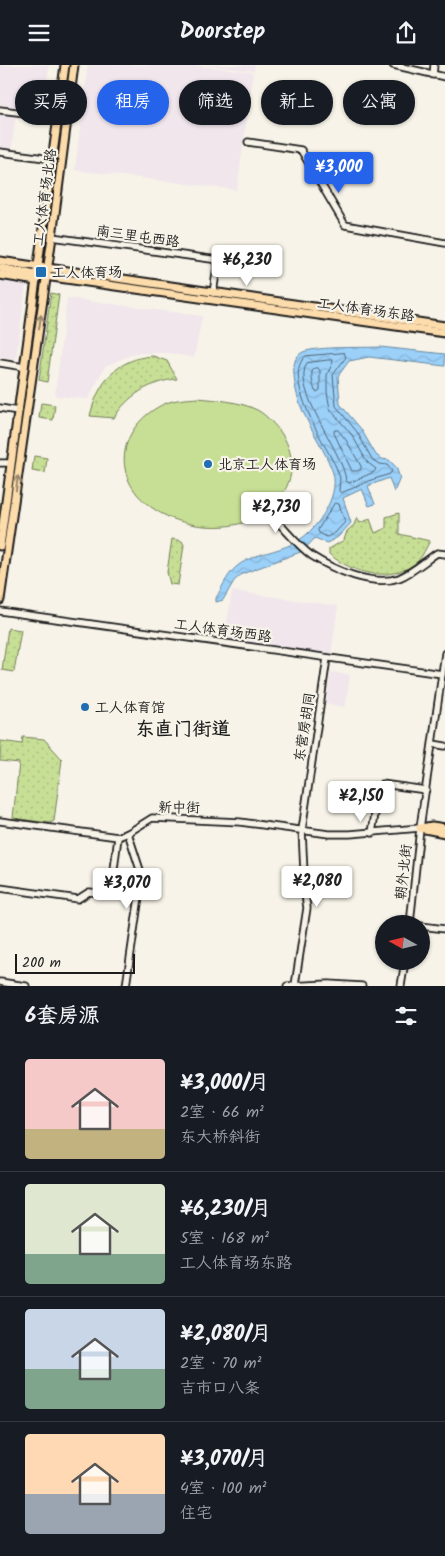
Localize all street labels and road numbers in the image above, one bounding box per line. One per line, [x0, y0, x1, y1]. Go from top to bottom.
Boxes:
street label: 工人体育场北路 [27, 147, 63, 247]
street label: 南三里屯西路 [95, 220, 181, 254]
street label: 工人体育场东路 [316, 292, 416, 328]
street label: 工人体育场西路 [173, 613, 273, 649]
street label: 东营房胡同 [289, 691, 321, 763]
street label: 新中街 [158, 797, 200, 819]
street label: 朝外北街 [390, 843, 418, 901]

